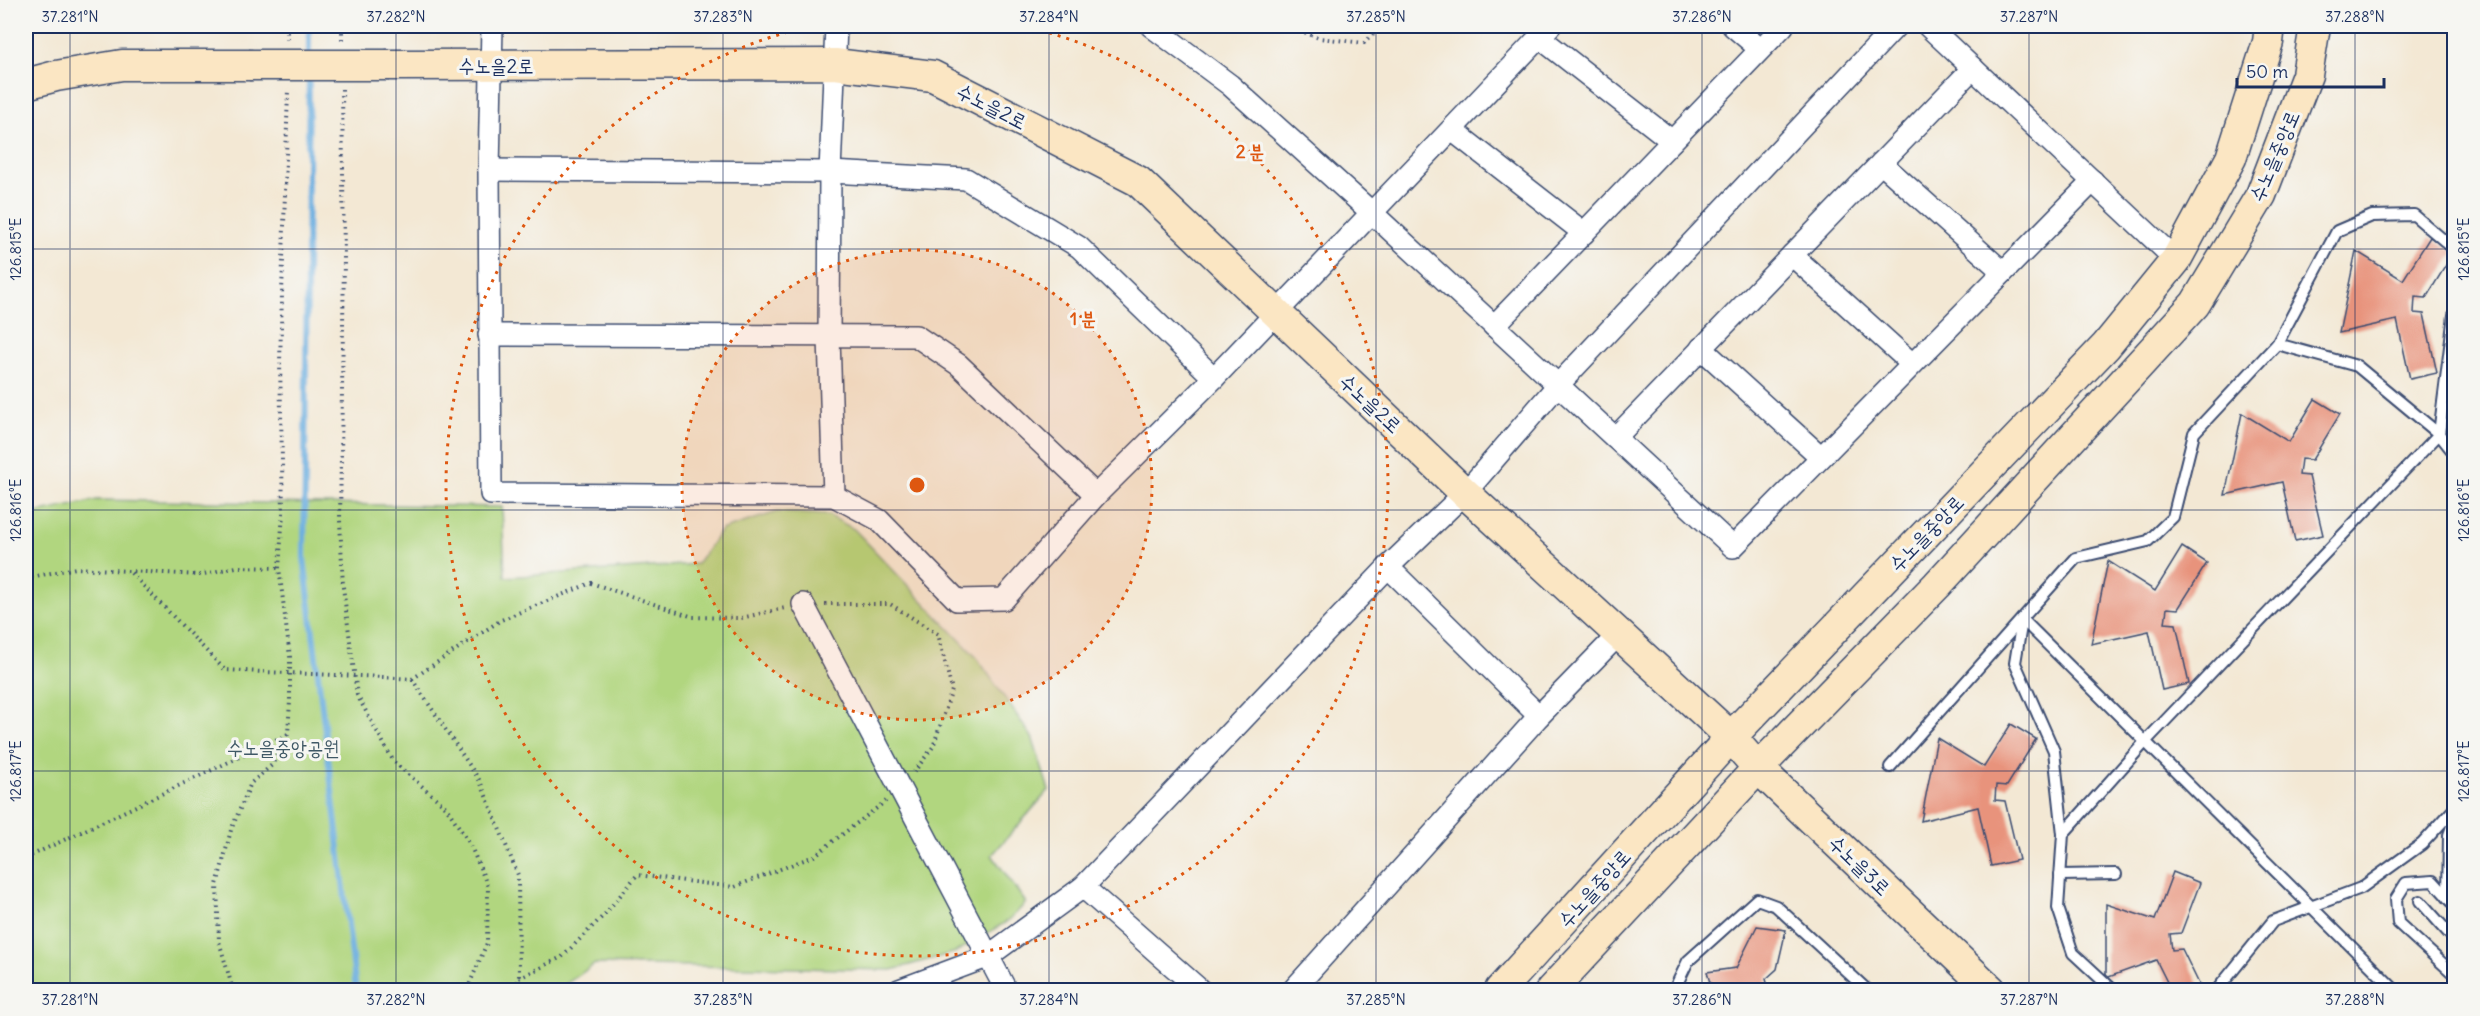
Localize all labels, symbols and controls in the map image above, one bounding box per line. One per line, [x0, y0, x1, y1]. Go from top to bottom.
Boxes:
text: 37.281°N [41, 7, 99, 26]
text: 37.282°N [366, 7, 426, 26]
text: 37.283°N [693, 7, 753, 26]
text: 37.284°N [1019, 7, 1079, 26]
text: 37.285°N [1346, 7, 1406, 26]
text: 37.286°N [1672, 7, 1732, 26]
text: 37.287°N [2000, 7, 2058, 26]
text: 37.288°N [2325, 7, 2385, 26]
scale bar [2237, 51, 2384, 89]
street label: 수노을2로 [458, 53, 534, 78]
text: 50 m [2246, 60, 2288, 83]
street label: 수노을2로 [953, 78, 1031, 134]
street label: 수노을중앙로 [2244, 107, 2304, 205]
text: 2 분 [1236, 140, 1264, 163]
text: 126.815°E [6, 217, 25, 281]
text: 126.815°E [2454, 217, 2473, 281]
text: 1 분 [1070, 307, 1096, 330]
street label: 수노을2로 [1335, 368, 1407, 438]
centre of rings [907, 475, 927, 495]
text: 126.816°E [6, 478, 25, 542]
text: 126.816°E [2454, 478, 2473, 542]
street label: 수노을중앙로 [1883, 490, 1969, 576]
park label: 수노을중앙공원 [227, 735, 339, 760]
text: 126.817°E [6, 740, 25, 802]
text: 126.817°E [2454, 740, 2473, 802]
street label: 수노을3로 [1824, 830, 1896, 900]
street label: 수노을중앙로 [1552, 844, 1636, 932]
text: 37.281°N [41, 990, 99, 1009]
text: 37.282°N [366, 990, 426, 1009]
text: 37.283°N [693, 990, 753, 1009]
text: 37.284°N [1019, 990, 1079, 1009]
text: 37.285°N [1346, 990, 1406, 1009]
text: 37.286°N [1672, 990, 1732, 1009]
text: 37.287°N [2000, 990, 2058, 1009]
text: 37.288°N [2325, 990, 2385, 1009]

